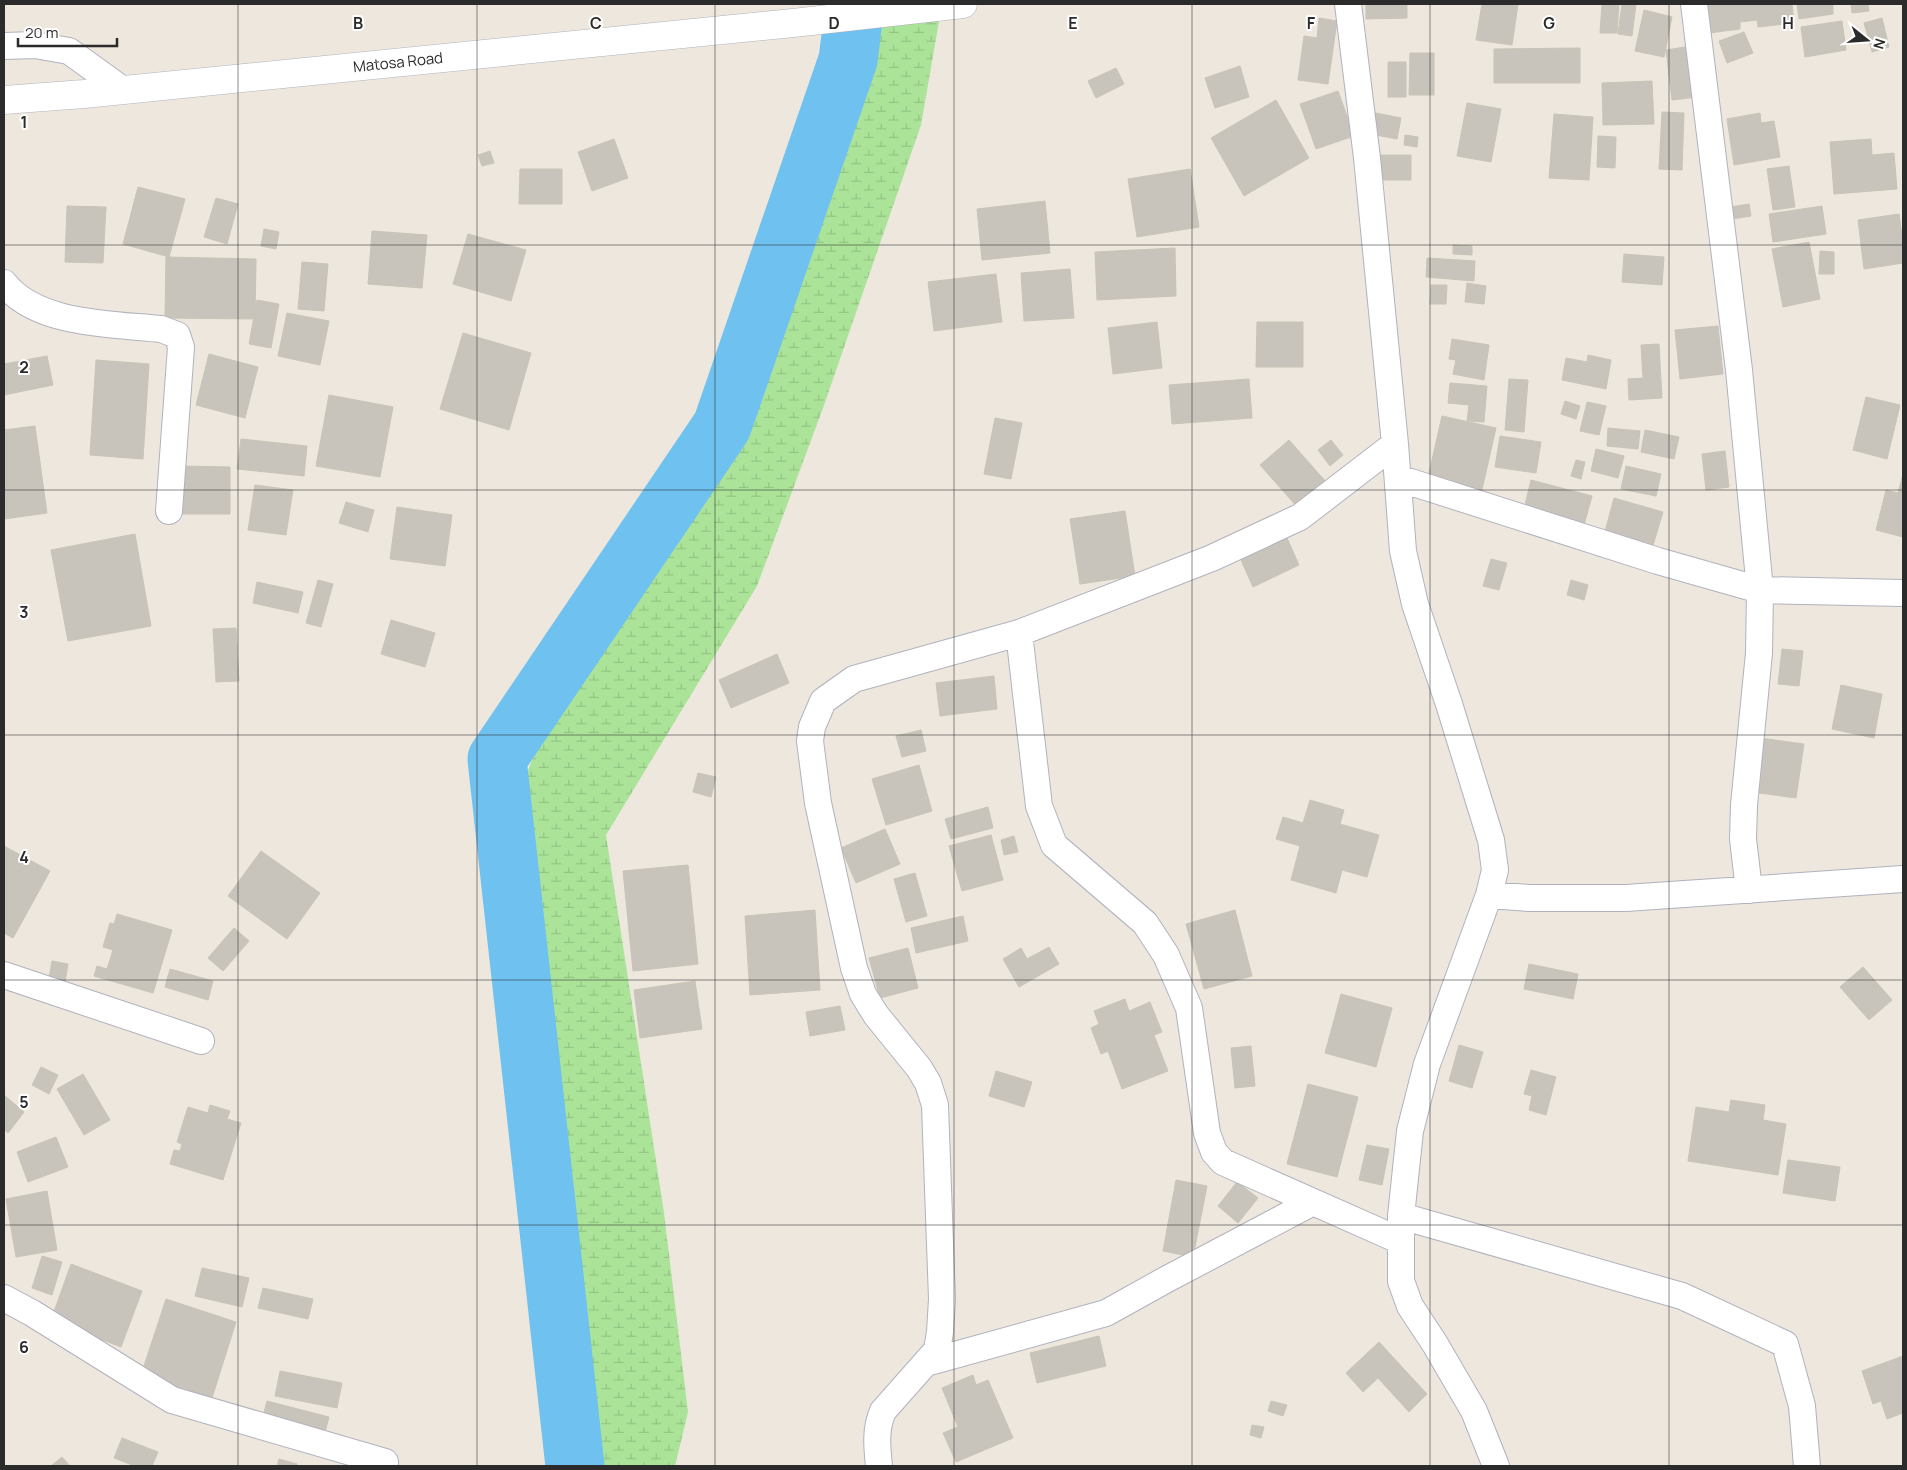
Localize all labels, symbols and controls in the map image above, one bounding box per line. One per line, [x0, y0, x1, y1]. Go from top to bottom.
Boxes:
text: B [353, 12, 363, 34]
text: C [590, 12, 602, 34]
text: D [828, 12, 840, 34]
text: E [1068, 12, 1078, 34]
text: F [1307, 12, 1316, 34]
text: G [1543, 12, 1555, 34]
text: H [1782, 12, 1794, 34]
scale bar [18, 15, 116, 47]
north arrow [1842, 15, 1892, 65]
text: 20 m [25, 22, 58, 43]
text: N [1869, 36, 1890, 52]
street label: Matosa Road [352, 47, 444, 77]
text: 1 [20, 111, 28, 133]
text: 2 [19, 356, 29, 378]
text: 3 [19, 601, 29, 623]
text: 4 [19, 846, 29, 868]
text: 5 [19, 1091, 29, 1113]
text: 6 [19, 1336, 29, 1358]

